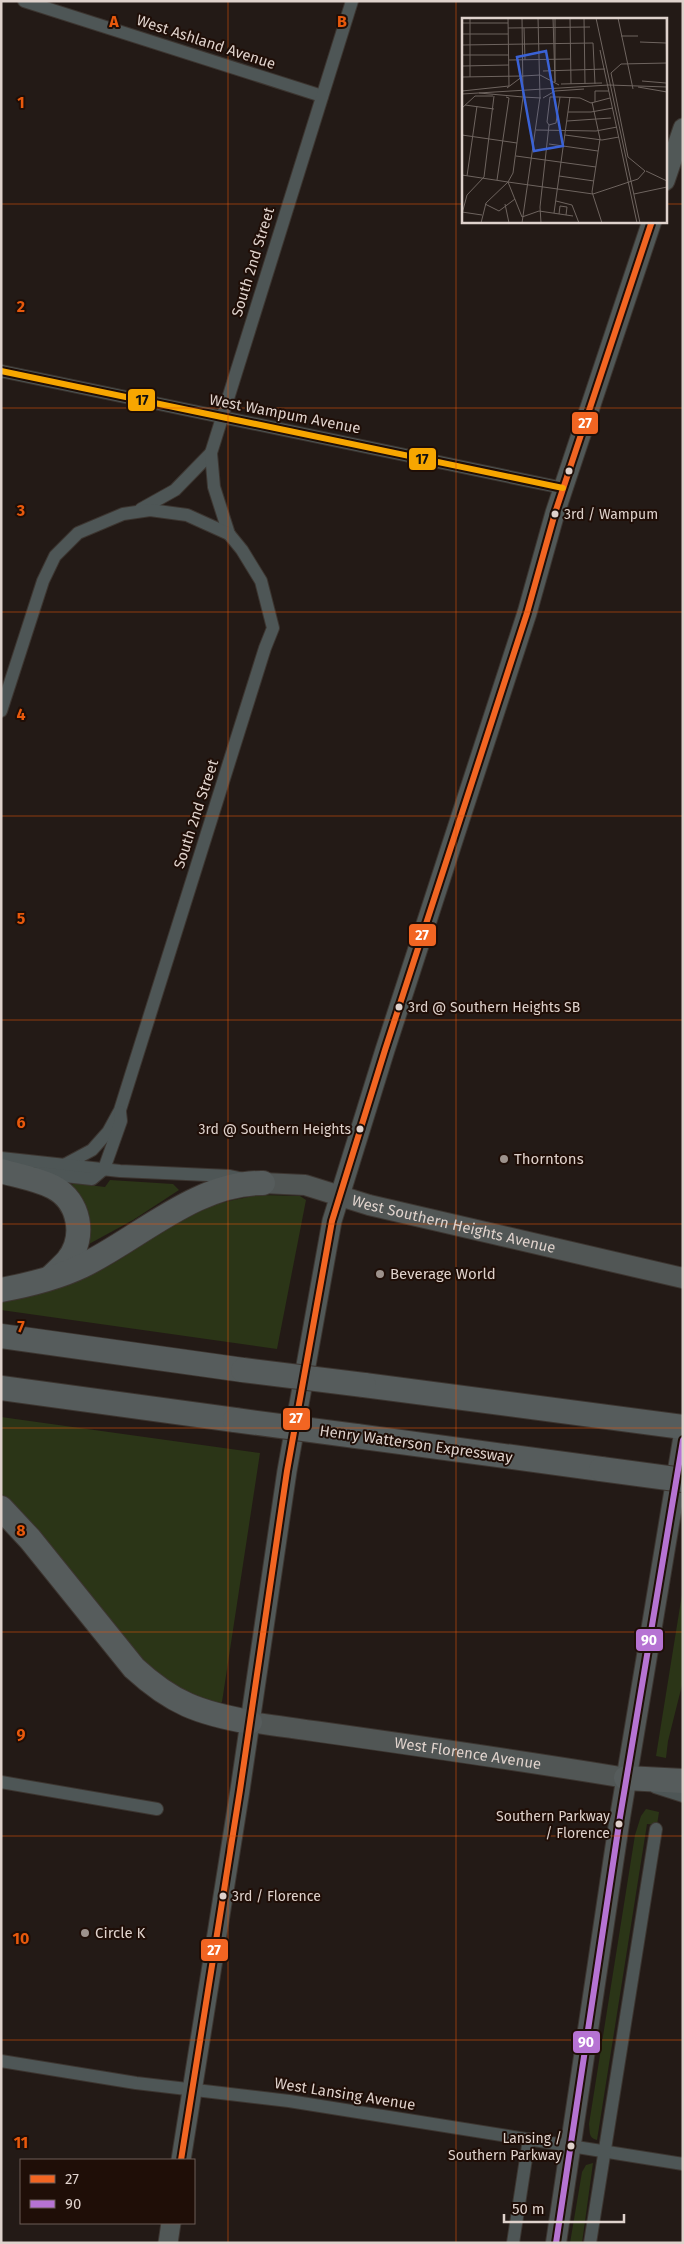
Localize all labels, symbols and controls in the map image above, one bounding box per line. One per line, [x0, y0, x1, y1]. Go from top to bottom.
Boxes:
street label: West Ashland Avenue [134, 11, 278, 73]
text: A [108, 12, 119, 31]
text: B [337, 12, 347, 31]
inset map [462, 18, 666, 222]
text: 1 [17, 93, 25, 112]
street label: South 2nd Street [228, 204, 278, 319]
text: 2 [17, 297, 25, 316]
line badge: 17 [127, 388, 156, 412]
street label: West Wampum Avenue [208, 390, 362, 438]
text: 17 [135, 392, 149, 409]
line badge: 27 [571, 411, 599, 435]
text: 27 [578, 415, 592, 432]
line badge: 17 [408, 447, 437, 471]
text: 17 [415, 451, 429, 468]
unlabelled marker [564, 466, 574, 476]
text: 3 [16, 501, 25, 520]
place label: 3rd / Wampum [564, 506, 658, 523]
marker: 3rd / Wampum [550, 509, 560, 519]
text: 4 [16, 705, 26, 724]
street label: South 2nd Street [170, 757, 222, 871]
text: 5 [17, 909, 26, 928]
line badge: 27 [408, 923, 437, 947]
text: 27 [415, 927, 429, 944]
place label: 3rd @ Southern Heights SB [408, 999, 580, 1016]
marker: 3rd @ Southern Heights SB [394, 1002, 404, 1012]
text: 6 [16, 1113, 26, 1132]
place label: 3rd @ Southern Heights [199, 1121, 351, 1138]
marker: 3rd @ Southern Heights [355, 1124, 365, 1134]
place label: Thorntons [514, 1150, 584, 1168]
marker: Thorntons [498, 1153, 510, 1165]
street label: West Southern Heights Avenue [350, 1191, 557, 1257]
place label: Beverage World [390, 1265, 496, 1283]
marker: Beverage World [374, 1268, 386, 1280]
text: 7 [17, 1317, 25, 1336]
line badge: 27 [282, 1407, 311, 1431]
text: 27 [289, 1410, 303, 1427]
street label: Henry Watterson Expressway [318, 1422, 514, 1467]
text: 8 [16, 1521, 26, 1540]
line badge: 90 [635, 1628, 664, 1652]
text: 90 [641, 1632, 657, 1649]
text: 9 [17, 1725, 26, 1744]
street label: West Florence Avenue [393, 1734, 543, 1773]
place label: Southern Parkway / Florence [496, 1808, 610, 1842]
marker: Southern Parkway / Florence [614, 1819, 624, 1829]
place label: 3rd / Florence [232, 1888, 321, 1905]
marker: 3rd / Florence [218, 1891, 228, 1901]
place label: Circle K [95, 1924, 146, 1942]
marker: Circle K [79, 1927, 91, 1939]
text: 10 [13, 1929, 29, 1948]
line badge: 27 [200, 1938, 229, 1962]
text: 27 [207, 1942, 221, 1959]
line badge: 90 [572, 2030, 601, 2054]
text: 90 [578, 2034, 594, 2051]
street label: West Lansing Avenue [273, 2074, 417, 2114]
place label: Lansing / Southern Parkway [448, 2130, 562, 2164]
text: 11 [14, 2133, 28, 2152]
marker: Lansing / Southern Parkway [566, 2141, 576, 2151]
legend [20, 2159, 195, 2224]
text: 27 [65, 2170, 79, 2188]
scale bar [504, 2192, 624, 2224]
text: 90 [65, 2195, 81, 2213]
text: 50 m [512, 2200, 545, 2218]

